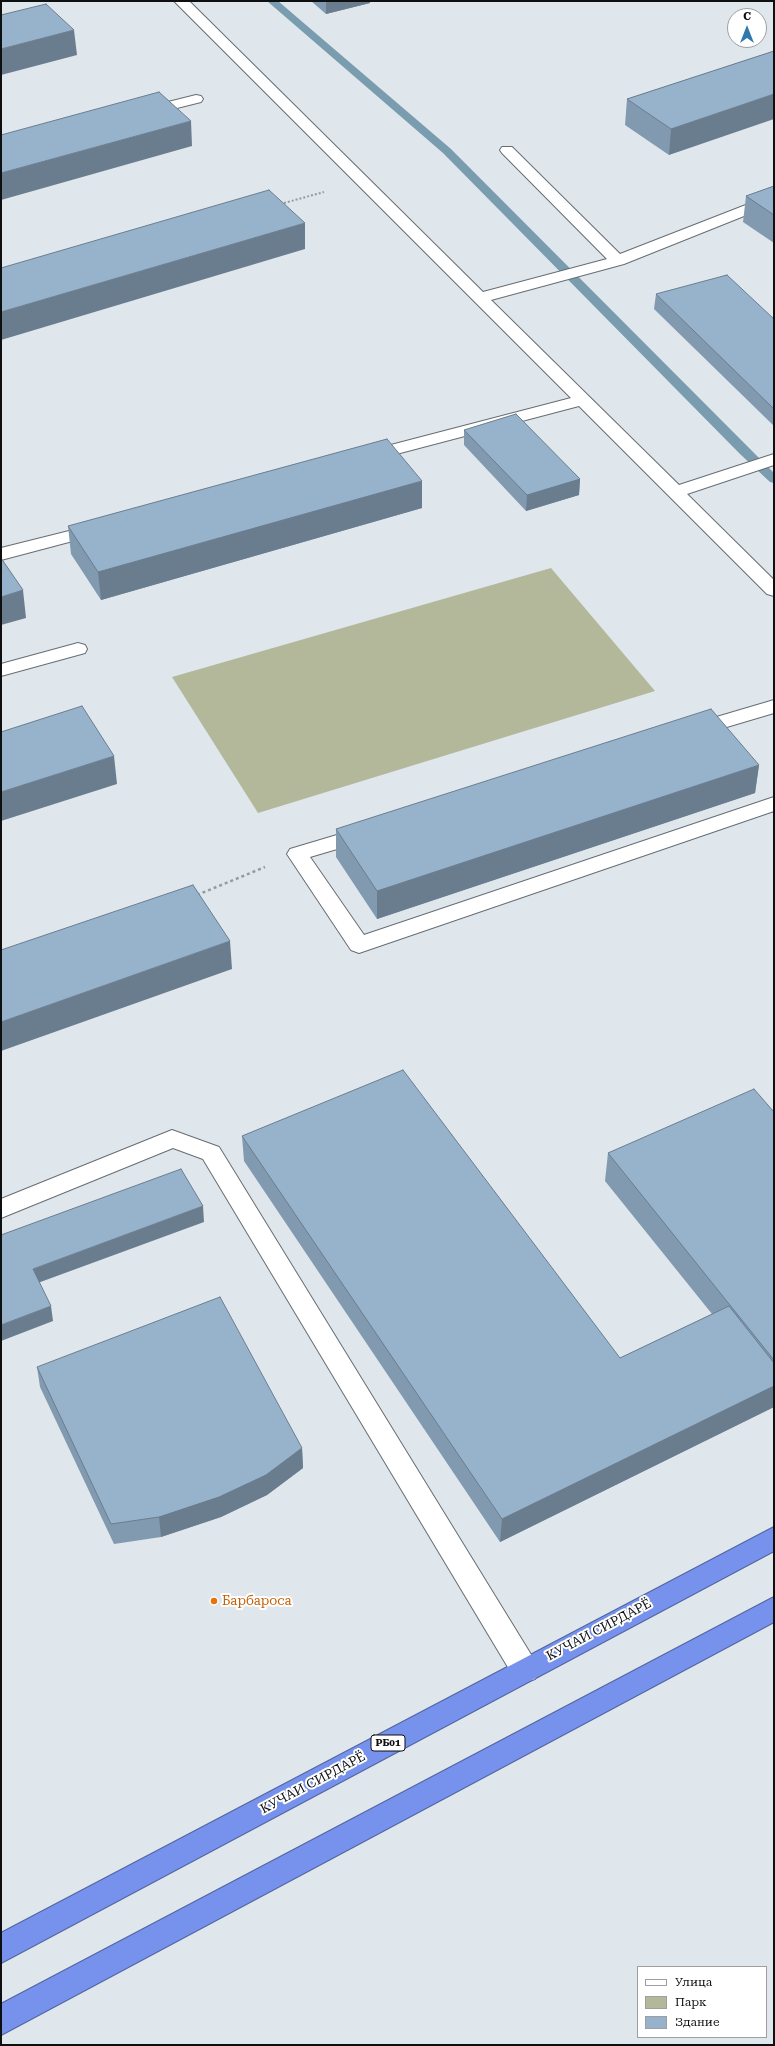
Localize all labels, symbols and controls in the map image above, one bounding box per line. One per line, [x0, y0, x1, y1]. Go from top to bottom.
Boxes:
north arrow [727, 8, 767, 48]
text: С [743, 10, 751, 23]
place label: Барбароса [222, 1593, 292, 1609]
marker: Барбароса [209, 1596, 219, 1606]
street label: КУЧАИ СИРДАРЁ [544, 1596, 654, 1664]
road number: РБ01 [371, 1735, 405, 1751]
street label: КУЧАИ СИРДАРЁ [258, 1749, 368, 1817]
legend [637, 1966, 767, 2038]
text: Улица [675, 1975, 712, 1989]
text: Парк [675, 1995, 707, 2009]
text: Здание [675, 2015, 719, 2029]

